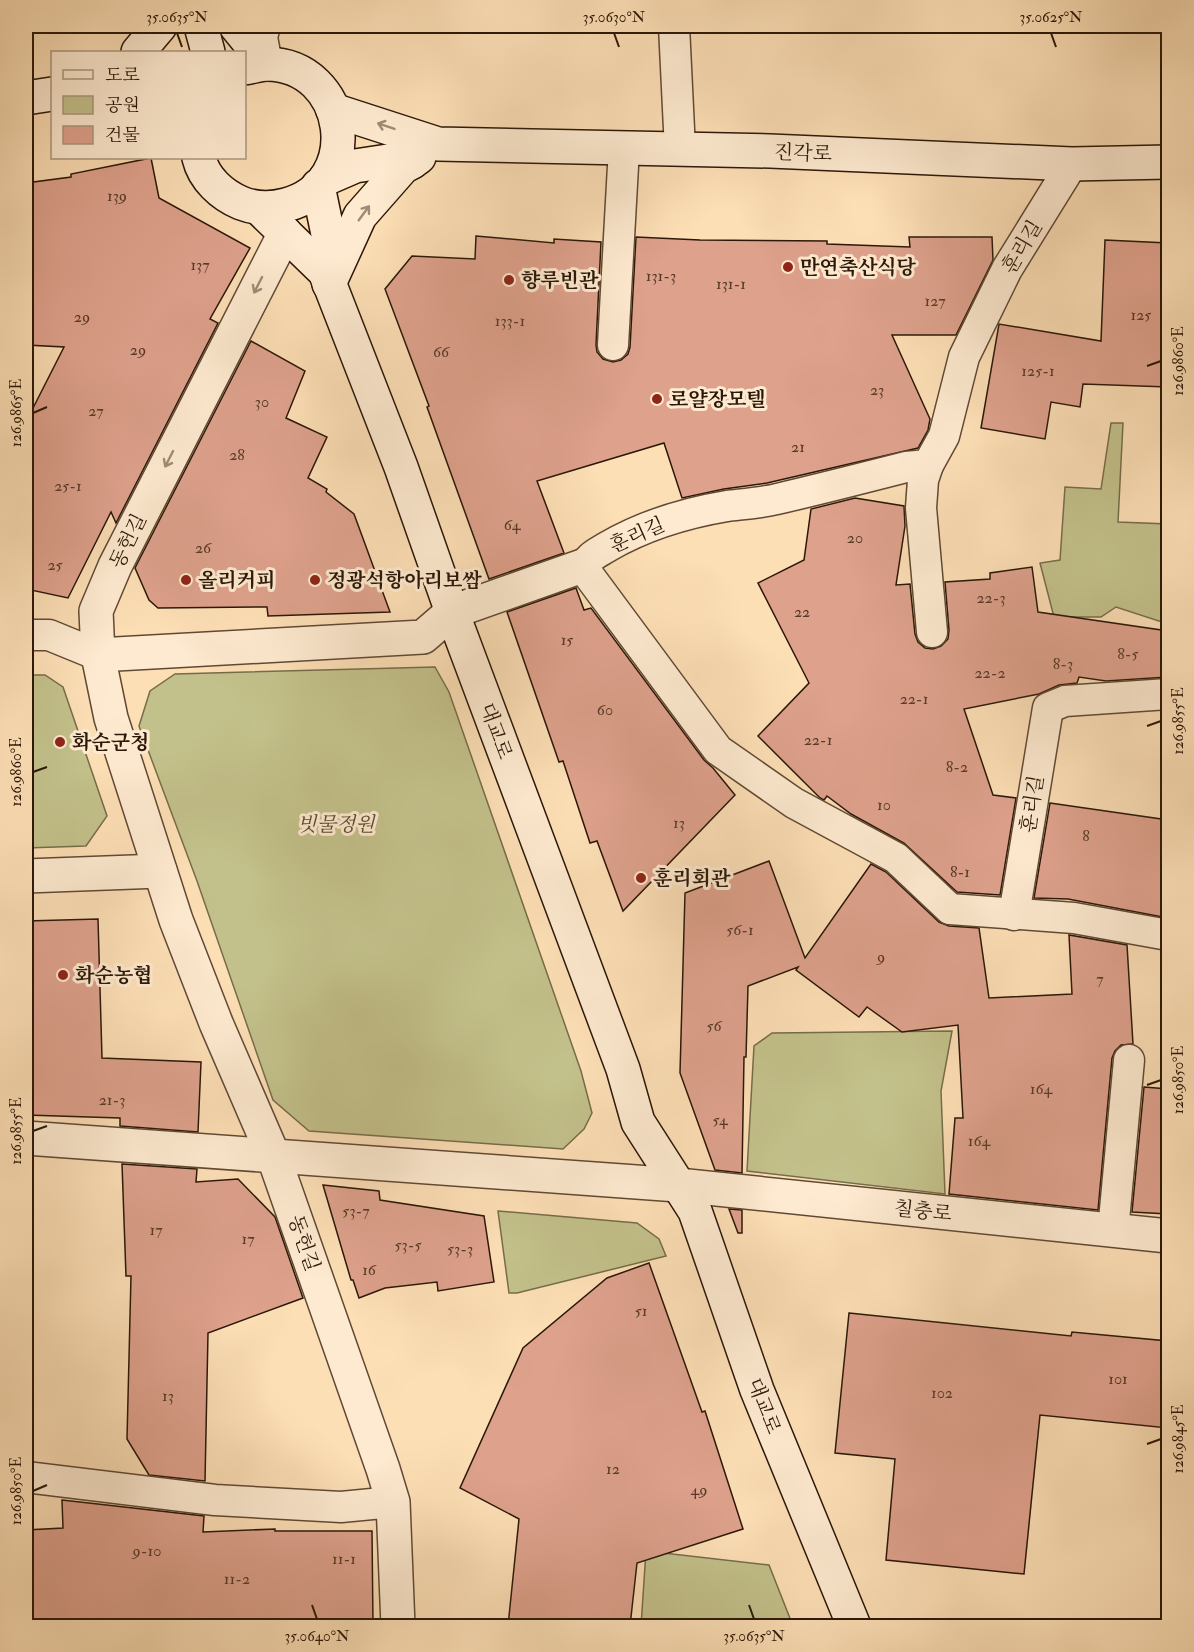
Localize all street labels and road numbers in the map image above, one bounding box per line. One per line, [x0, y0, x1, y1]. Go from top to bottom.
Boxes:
street label: 진각로 [774, 139, 832, 167]
street label: 훈리길 [996, 216, 1048, 278]
street label: 동헌길 [104, 509, 152, 573]
street label: 훈리길 [605, 512, 669, 558]
street label: 대교로 [474, 699, 518, 763]
street label: 훈리길 [1015, 773, 1049, 835]
street label: 칠충로 [893, 1196, 953, 1226]
street label: 동헌길 [283, 1212, 325, 1274]
street label: 대교로 [742, 1374, 786, 1438]

